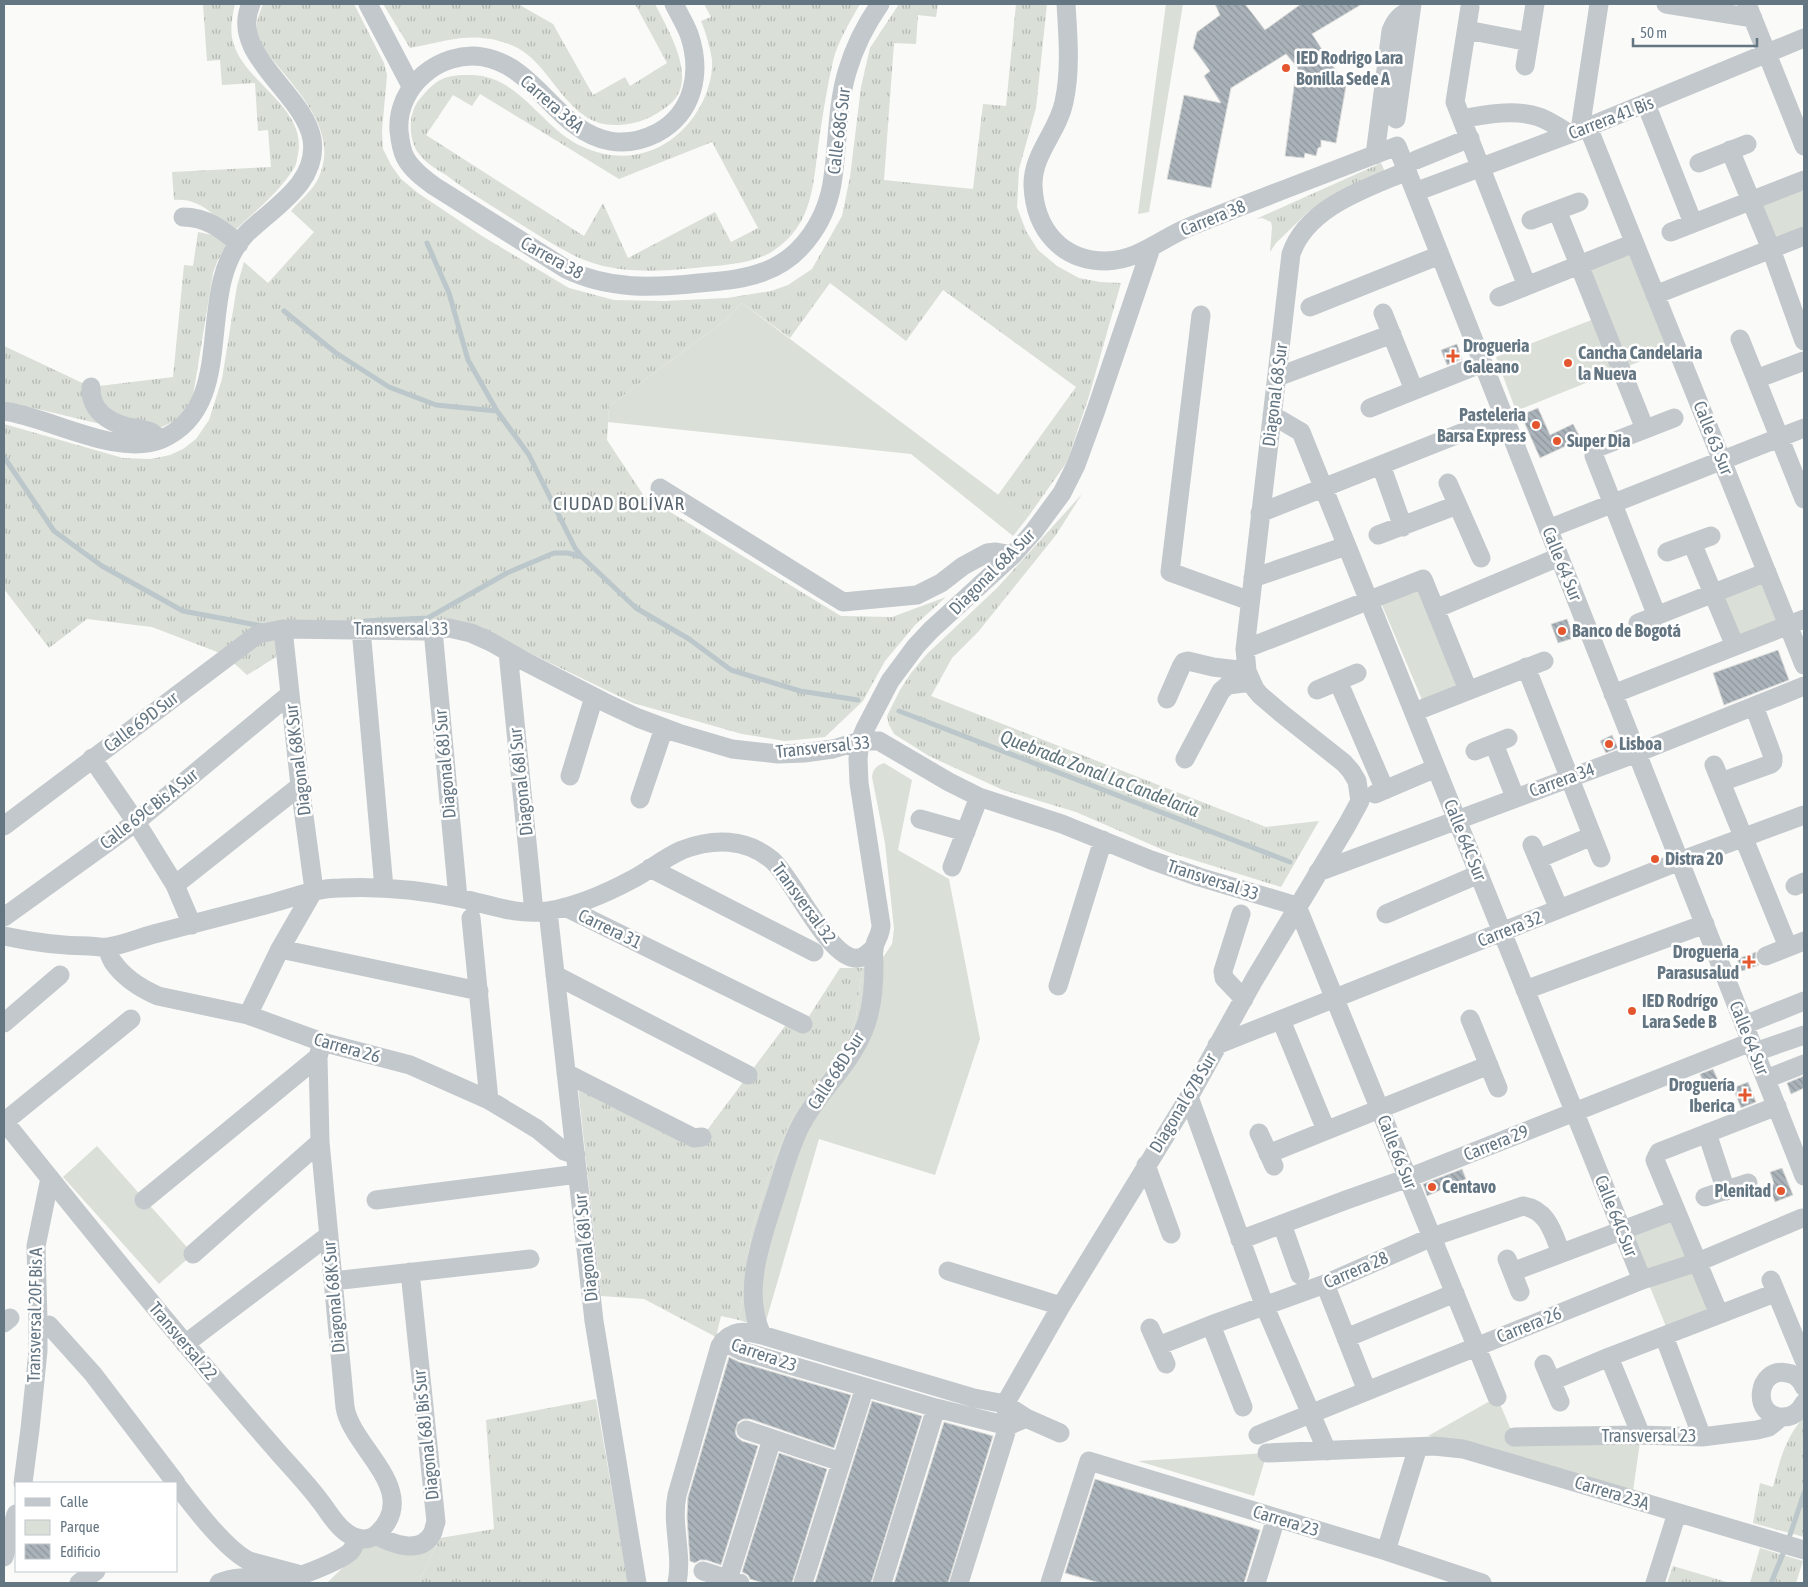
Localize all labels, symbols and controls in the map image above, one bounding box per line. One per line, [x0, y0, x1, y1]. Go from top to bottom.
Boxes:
scale bar [1633, 15, 1757, 47]
text: 50 m [1640, 24, 1667, 41]
place label: IED Rodrigo Lara Bonilla Sede A [1296, 47, 1403, 89]
marker: IED Rodrigo Lara Bonilla Sede A [1280, 62, 1292, 74]
street label: Carrera 38A [516, 71, 588, 137]
street label: Calle 68G Sur [823, 86, 854, 175]
street label: Carrera 41 Bis [1565, 92, 1656, 143]
street label: Carrera 38 [1177, 195, 1248, 240]
street label: Carrera 38 [517, 232, 587, 283]
place label: Drogueria Galeano [1463, 335, 1529, 377]
street label: Diagonal 68 Sur [1258, 342, 1291, 448]
place label: Cancha Candelaria la Nueva [1578, 342, 1702, 384]
marker: Drogueria Galeano [1447, 350, 1459, 362]
marker: Cancha Candelaria la Nueva [1562, 357, 1574, 369]
street label: Calle 63 Sur [1689, 398, 1738, 478]
place label: Pasteleria Barsa Express [1437, 404, 1527, 446]
marker: Pasteleria Barsa Express [1530, 419, 1542, 431]
place label: Super Dia [1567, 430, 1630, 451]
marker: Super Dia [1551, 435, 1563, 447]
district label: CIUDAD BOLÍVAR [553, 492, 685, 514]
street label: Diagonal 68A Sur [944, 524, 1039, 619]
street label: Calle 64 Sur [1538, 524, 1587, 604]
street label: Transversal 33 [354, 618, 448, 639]
place label: Banco de Bogotá [1572, 620, 1681, 641]
marker: Banco de Bogotá [1556, 625, 1568, 637]
street label: Calle 69D Sur [99, 686, 183, 756]
street label: Diagonal 68K Sur [280, 702, 315, 817]
street label: Diagonal 68J Sur [429, 708, 460, 819]
water label: Quebrada Zonal La Candelaria [998, 725, 1202, 821]
street label: Diagonal 68I Sur [504, 726, 537, 837]
street label: Transversal 33 [775, 731, 871, 762]
place label: Lisboa [1619, 733, 1662, 754]
marker: Lisboa [1603, 738, 1615, 750]
street label: Carrera 34 [1526, 758, 1597, 801]
street label: Calle 69C Bis A Sur [96, 763, 202, 853]
street label: Calle 64C Sur [1440, 796, 1491, 884]
place label: Distra 20 [1665, 848, 1723, 869]
marker: Distra 20 [1649, 853, 1661, 865]
street label: Transversal 33 [1165, 855, 1261, 904]
street label: Transversal 32 [768, 858, 841, 947]
street label: Carrera 31 [575, 904, 645, 953]
street label: Carrera 32 [1474, 906, 1545, 951]
place label: Drogueria Parasusalud [1657, 941, 1739, 983]
marker: Drogueria Parasusalud [1743, 956, 1755, 968]
place label: IED Rodrígo Lara Sede B [1642, 990, 1718, 1032]
street label: Calle 64 Sur [1725, 998, 1774, 1078]
marker: IED Rodrígo Lara Sede B [1626, 1005, 1638, 1017]
street label: Carrera 26 [312, 1028, 383, 1067]
street label: Calle 68D Sur [803, 1028, 869, 1113]
street label: Diagonal 67B Sur [1145, 1049, 1221, 1156]
place label: Droguería Iberica [1669, 1074, 1735, 1116]
marker: Droguería Iberica [1739, 1089, 1751, 1101]
street label: Calle 66 Sur [1373, 1112, 1422, 1192]
street label: Carrera 29 [1460, 1120, 1531, 1165]
street label: Calle 64C Sur [1591, 1172, 1642, 1260]
place label: Centavo [1442, 1176, 1496, 1197]
place label: Plenitad [1714, 1180, 1771, 1201]
marker: Centavo [1426, 1181, 1438, 1193]
marker: Plenitad [1775, 1185, 1787, 1197]
street label: Diagonal 68I Sur [569, 1192, 602, 1303]
street label: Diagonal 68K Sur [318, 1239, 349, 1354]
street label: Transversal 20F Bis A [23, 1247, 46, 1383]
street label: Carrera 28 [1320, 1247, 1391, 1292]
street label: Transversal 22 [145, 1298, 222, 1384]
street label: Carrera 26 [1493, 1302, 1564, 1347]
street label: Carrera 23 [729, 1334, 800, 1376]
street label: Diagonal 68J Bis Sur [408, 1368, 443, 1501]
street label: Transversal 23 [1602, 1425, 1696, 1446]
street label: Carrera 23A [1572, 1471, 1652, 1514]
legend [15, 1482, 178, 1572]
text: Calle [60, 1493, 89, 1510]
street label: Carrera 23 [1251, 1501, 1322, 1540]
text: Parque [60, 1518, 100, 1535]
text: Edificio [60, 1543, 101, 1560]

